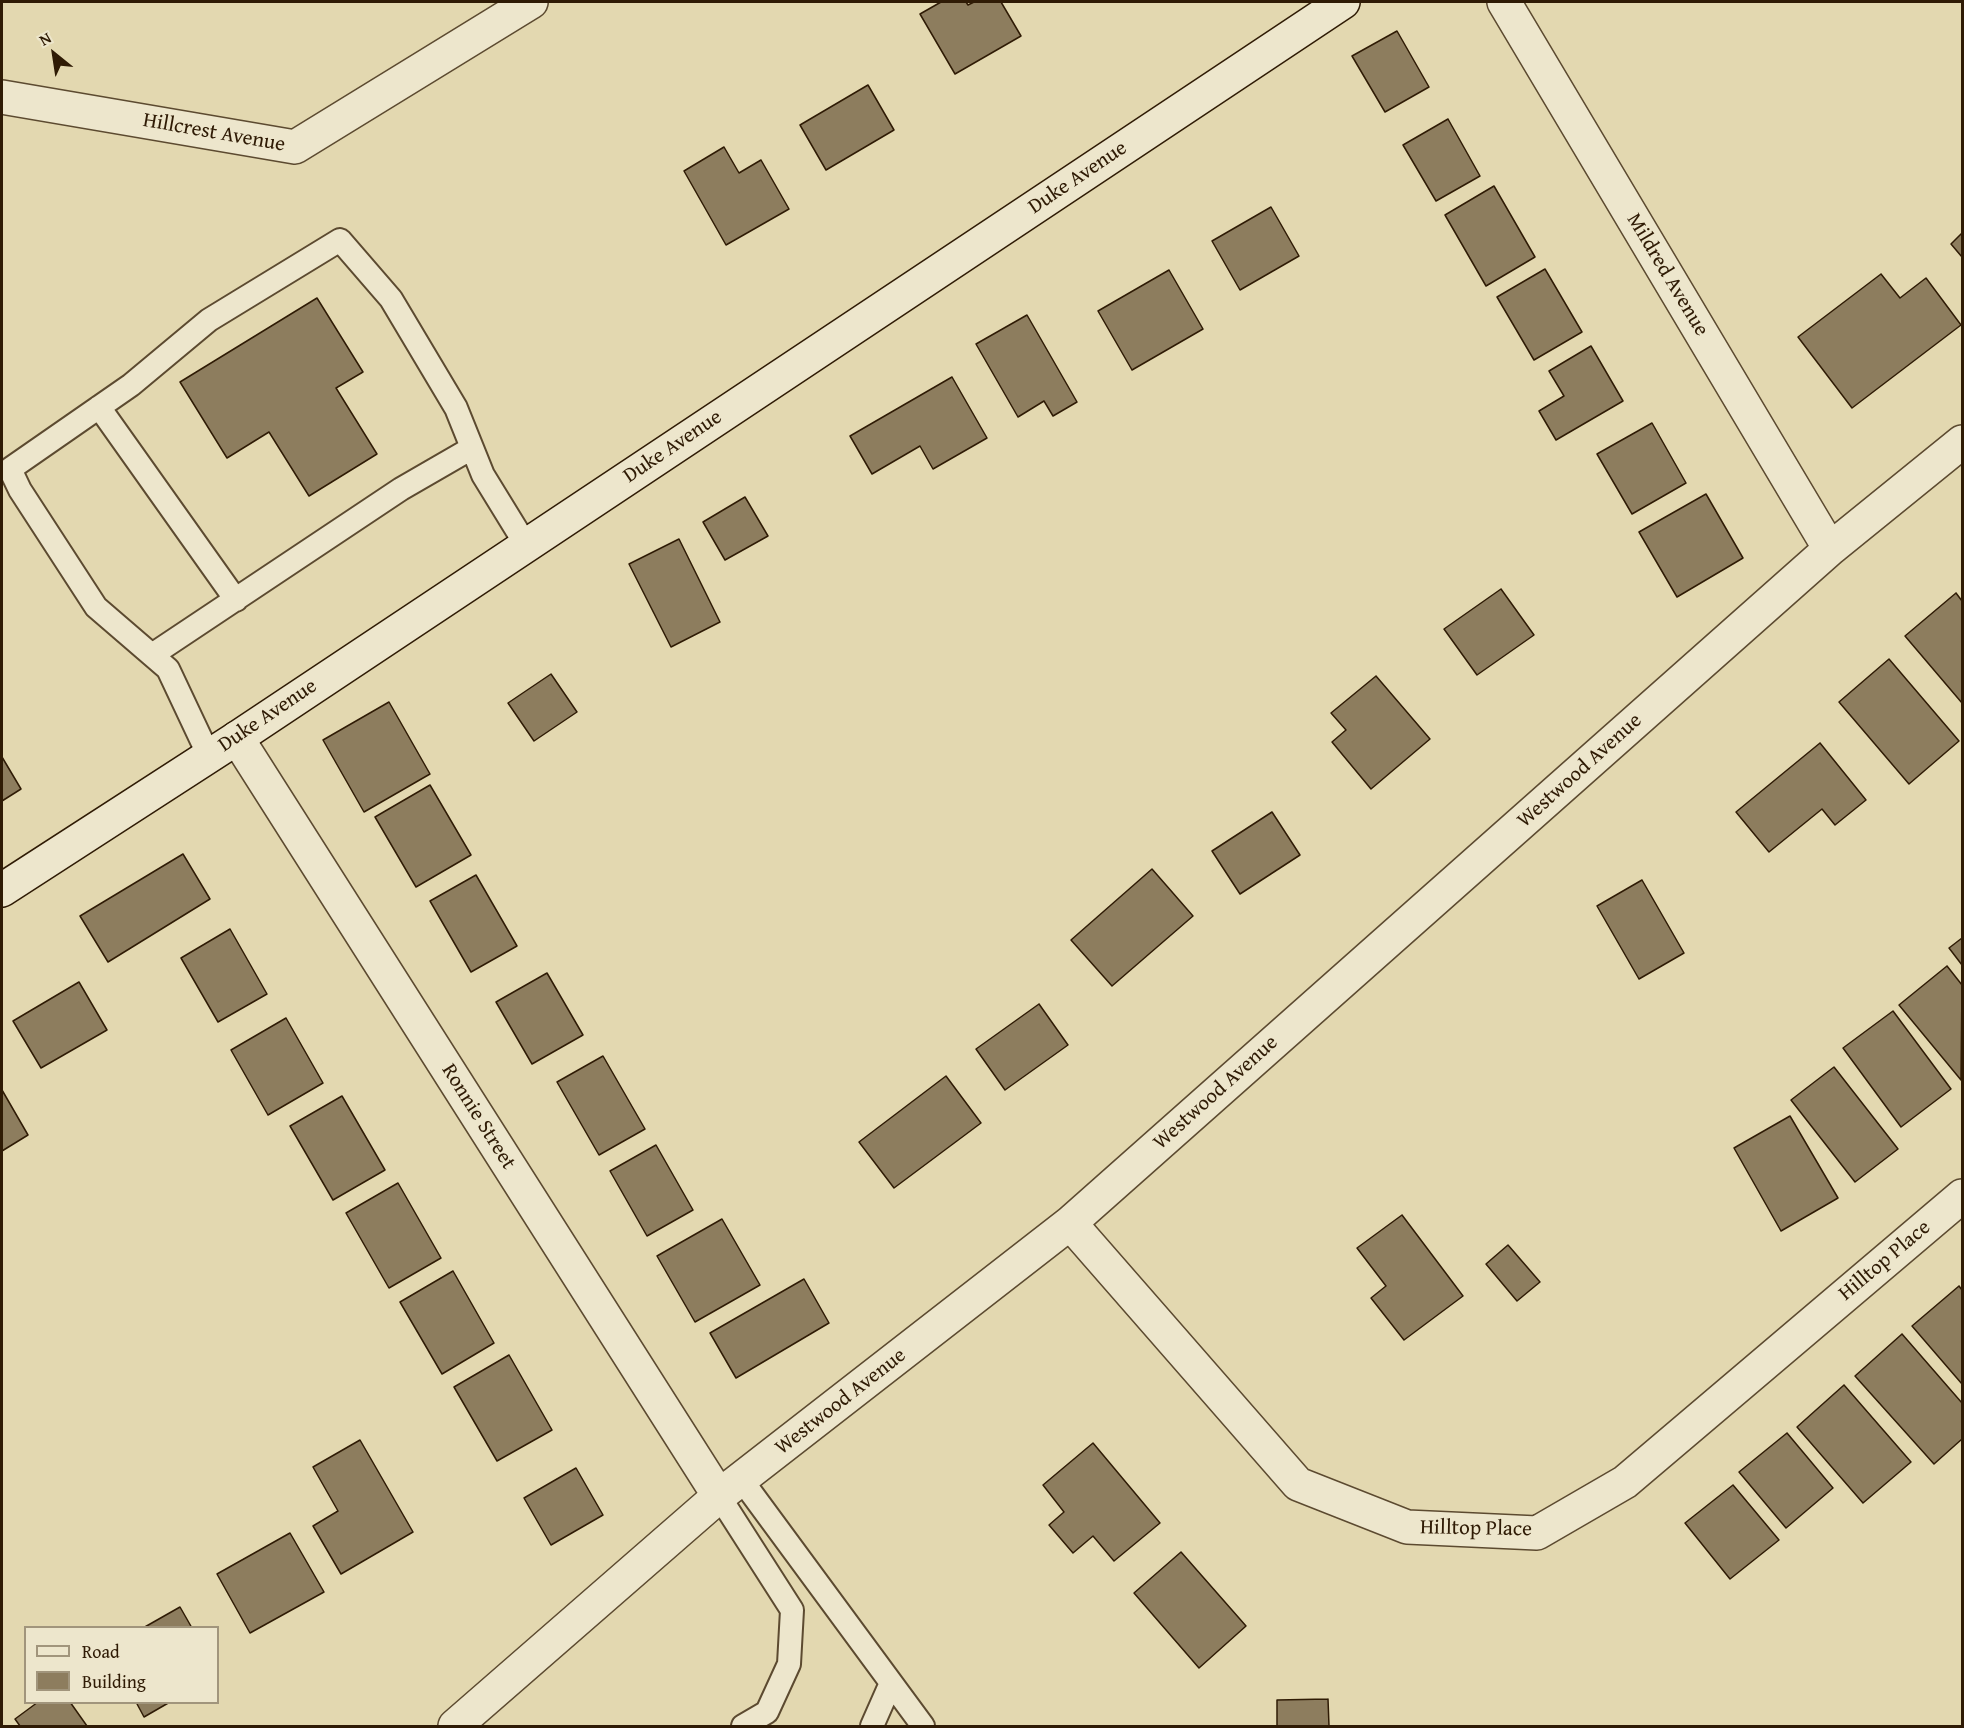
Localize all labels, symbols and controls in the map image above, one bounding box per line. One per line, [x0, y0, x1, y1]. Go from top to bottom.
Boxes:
north arrow [24, 24, 84, 84]
text: N [34, 25, 56, 51]
street label: Hillcrest Avenue [141, 108, 287, 158]
street label: Duke Avenue [1024, 136, 1132, 220]
street label: Mildred Avenue [1620, 209, 1714, 341]
street label: Duke Avenue [619, 405, 727, 489]
street label: Duke Avenue [214, 674, 322, 758]
street label: Westwood Avenue [1512, 708, 1648, 834]
street label: Westwood Avenue [1148, 1030, 1284, 1156]
street label: Ronnie Street [436, 1059, 520, 1175]
street label: Hilltop Place [1834, 1215, 1936, 1307]
street label: Westwood Avenue [771, 1343, 911, 1461]
street label: Hilltop Place [1420, 1515, 1532, 1543]
legend [24, 1626, 219, 1704]
text: Road [82, 1638, 120, 1665]
text: Building [82, 1668, 146, 1695]

